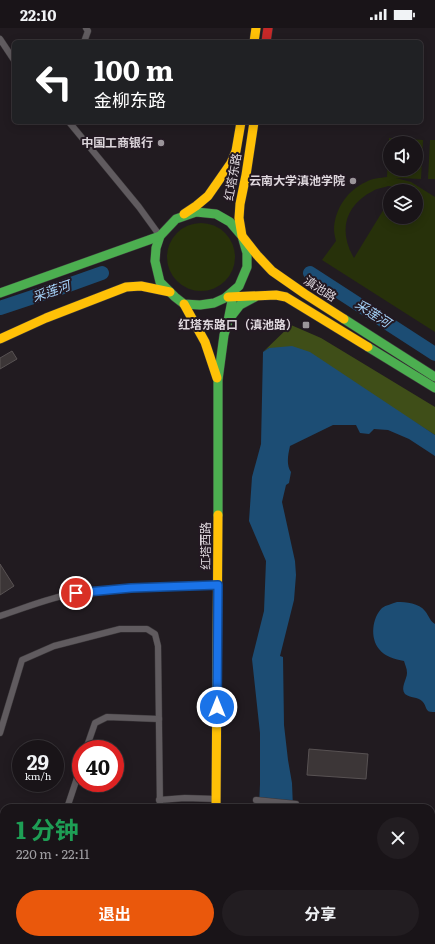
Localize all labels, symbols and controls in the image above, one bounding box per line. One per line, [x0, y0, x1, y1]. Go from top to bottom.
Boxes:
text: 22:10 [20, 3, 57, 26]
text: 100 m [94, 48, 174, 90]
icon: left [28, 56, 80, 108]
text: 金柳东路 [94, 86, 166, 113]
place label: 中国工商银行 [81, 133, 153, 151]
map controls [383, 136, 423, 224]
button: sound [383, 136, 423, 176]
marker: 中国工商银行 [156, 138, 166, 148]
street label: 红塔东路 [219, 152, 245, 202]
place label: 云南大学滇池学院 [249, 171, 345, 189]
marker: 云南大学滇池学院 [348, 176, 358, 186]
button: layers [383, 184, 423, 224]
street label: 滇池路 [301, 271, 341, 306]
water label: 采莲河 [29, 274, 75, 306]
water label: 采莲河 [352, 294, 397, 333]
place label: 红塔东路口（滇池路） [178, 315, 298, 333]
marker: 红塔东路口（滇池路） [301, 320, 311, 330]
street label: 红塔西路 [196, 522, 214, 570]
pin [59, 576, 93, 610]
icon: arrive [65, 582, 87, 604]
position arrow [196, 686, 238, 728]
speed limit sign: 40 [72, 740, 124, 792]
text: 29 [27, 746, 49, 776]
text: km/h [25, 768, 51, 783]
text: 1 分钟 [16, 811, 79, 846]
button: close [377, 817, 419, 859]
text: 220 m · 22:11 [16, 844, 90, 863]
button: 退出 [16, 890, 214, 936]
button: 分享 [222, 890, 419, 936]

